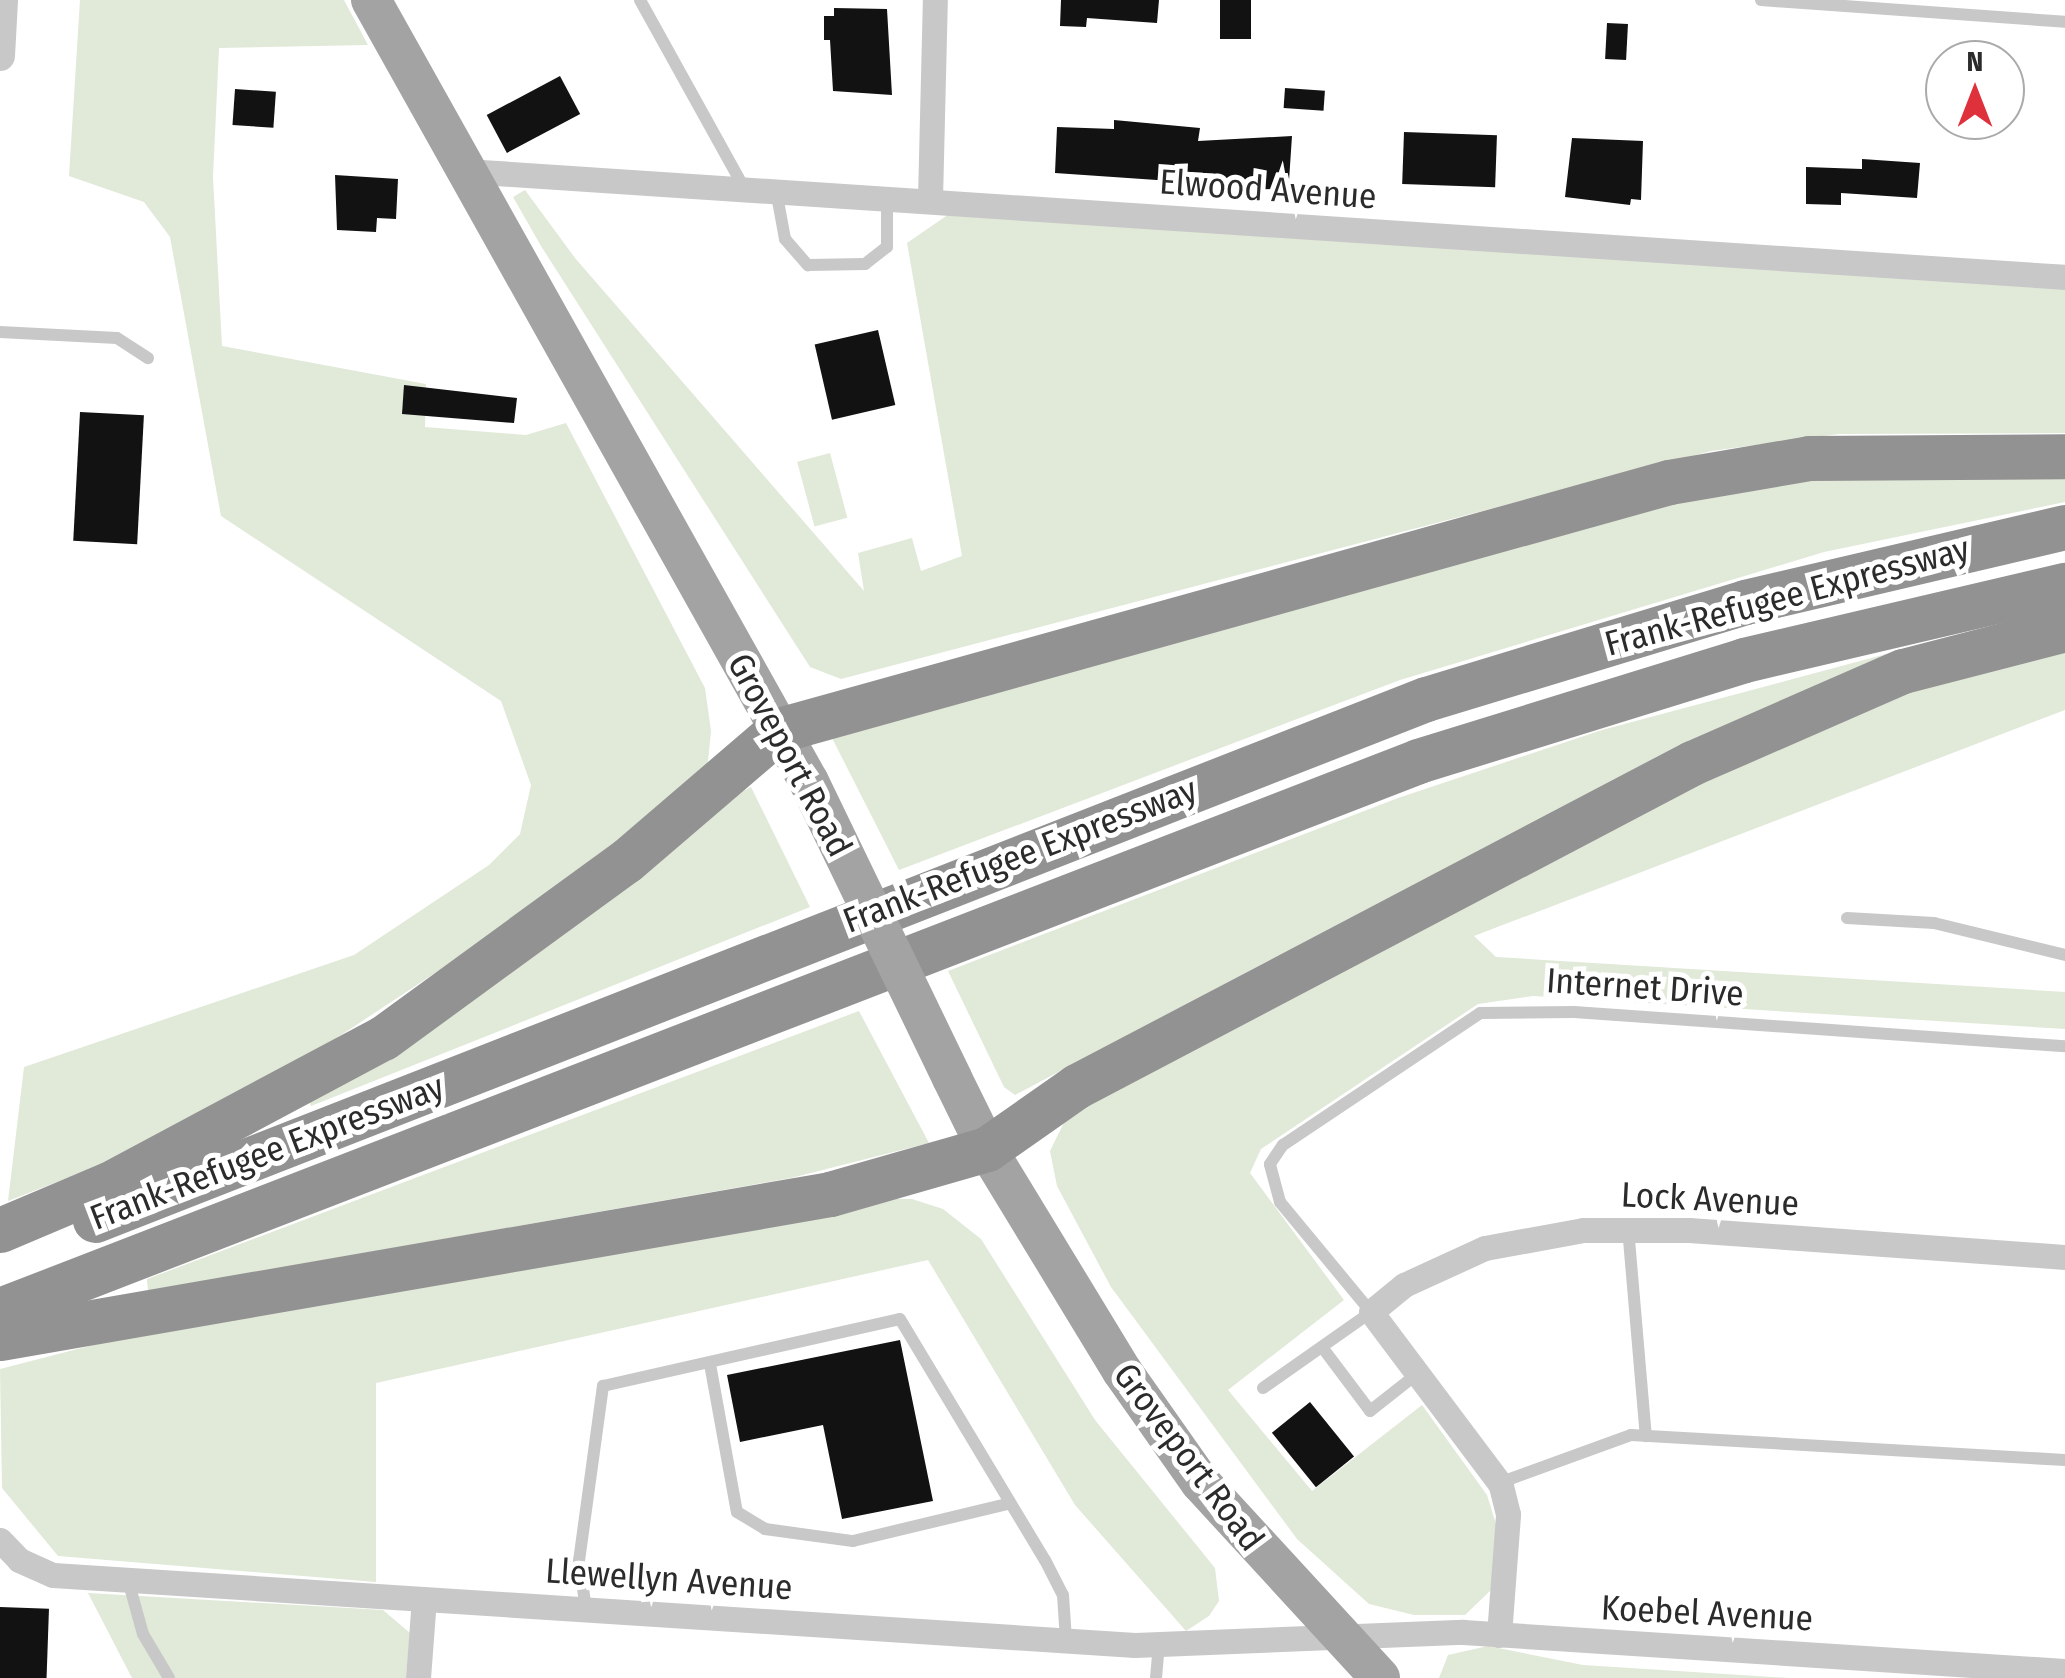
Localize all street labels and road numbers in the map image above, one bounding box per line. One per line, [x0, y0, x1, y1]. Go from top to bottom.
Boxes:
street label: Elwood Avenue [1158, 160, 1378, 218]
street label: Frank-Refugee Expressway [1600, 527, 1974, 665]
street label: Groveport Road [719, 646, 861, 864]
street label: Frank-Refugee Expressway [837, 768, 1203, 942]
street label: Internet Drive [1545, 959, 1745, 1015]
street label: Frank-Refugee Expressway [84, 1065, 450, 1239]
street label: Lock Avenue [1620, 1173, 1800, 1225]
street label: Groveport Road [1105, 1355, 1273, 1559]
street label: Llewellyn Avenue [544, 1549, 794, 1609]
street label: Koebel Avenue [1600, 1586, 1814, 1640]

